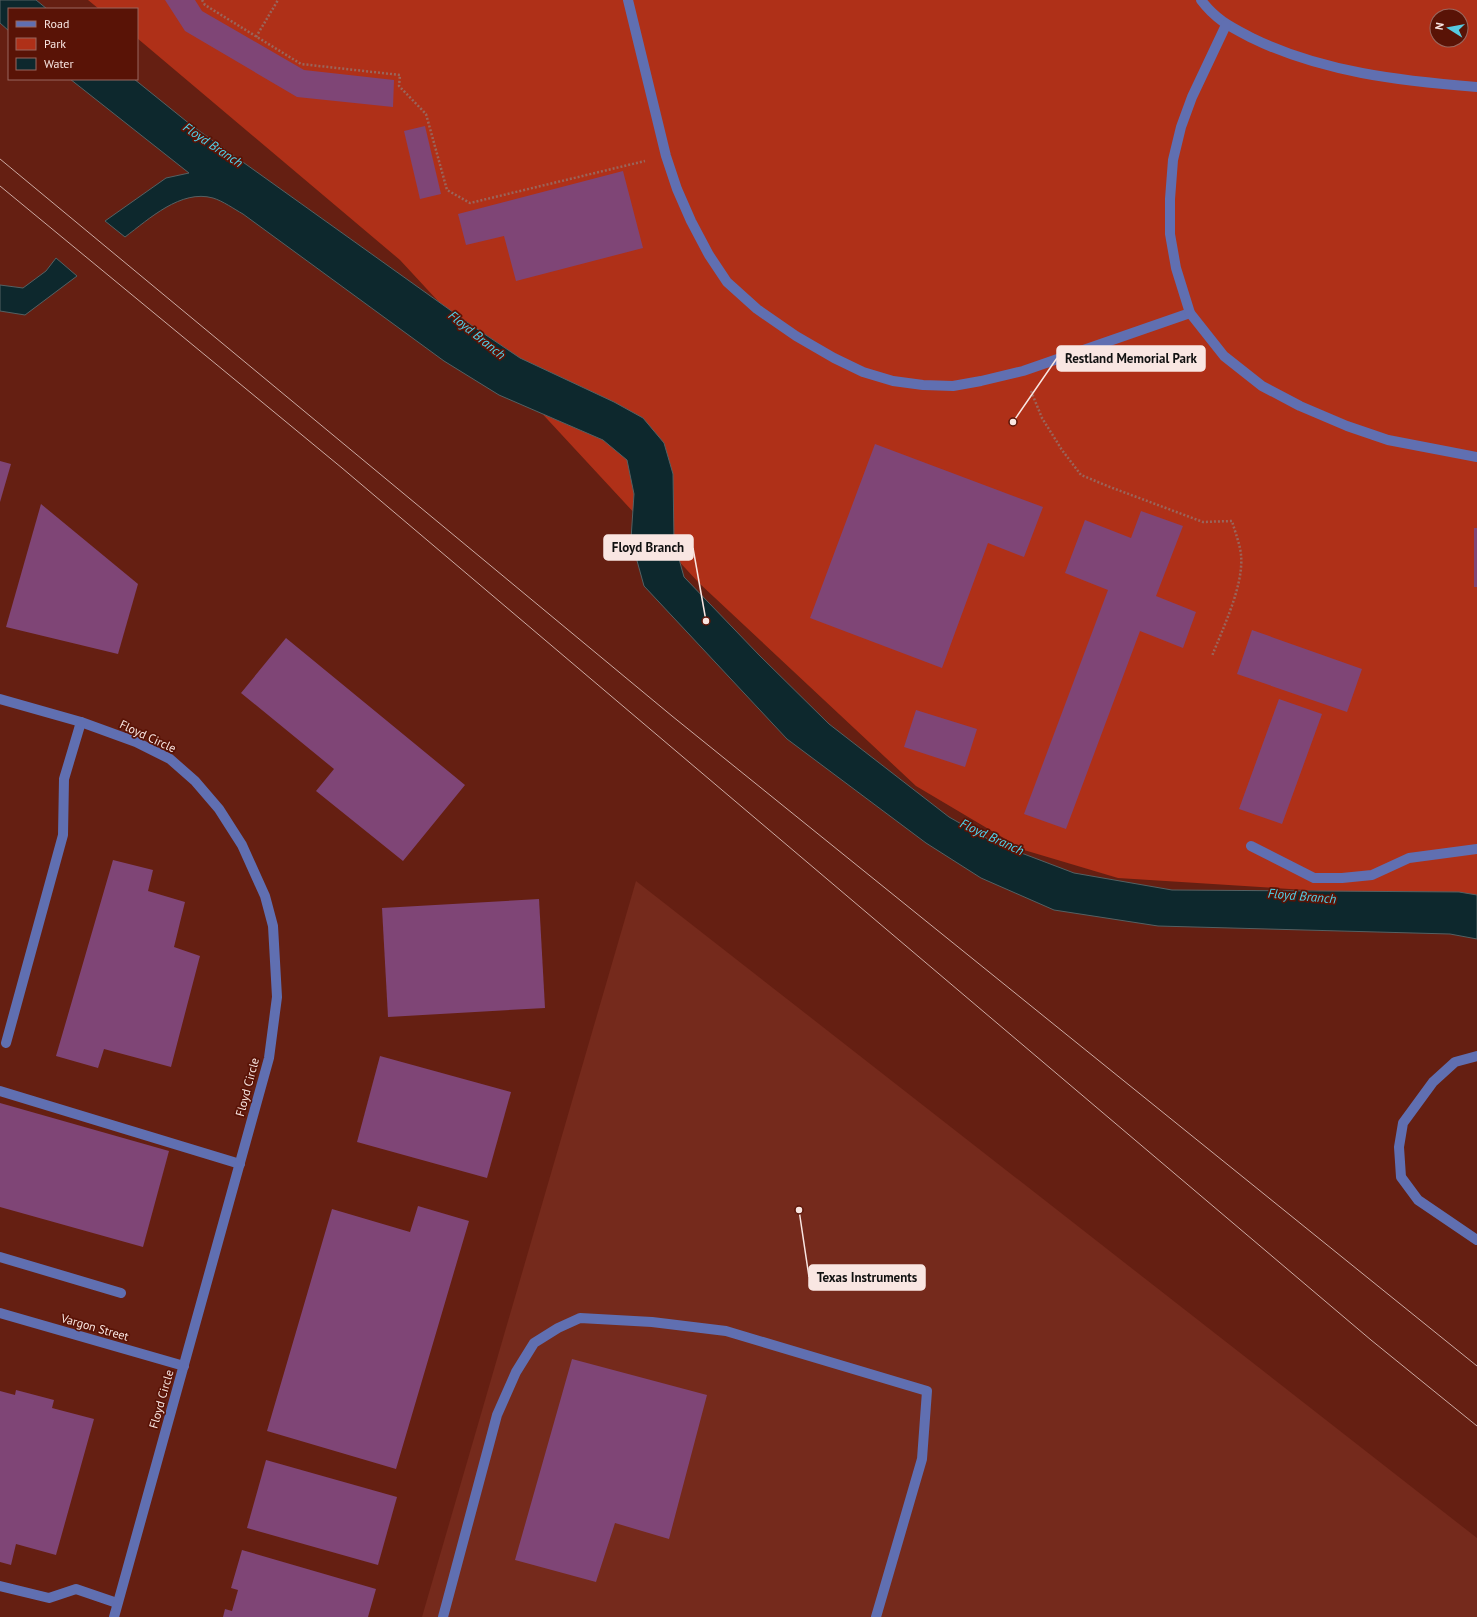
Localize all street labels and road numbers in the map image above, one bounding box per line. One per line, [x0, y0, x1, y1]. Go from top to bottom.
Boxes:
street label: Floyd Circle [117, 716, 179, 756]
street label: Floyd Circle [232, 1056, 262, 1118]
street label: Vargon Street [59, 1310, 130, 1344]
street label: Floyd Circle [145, 1368, 177, 1430]

